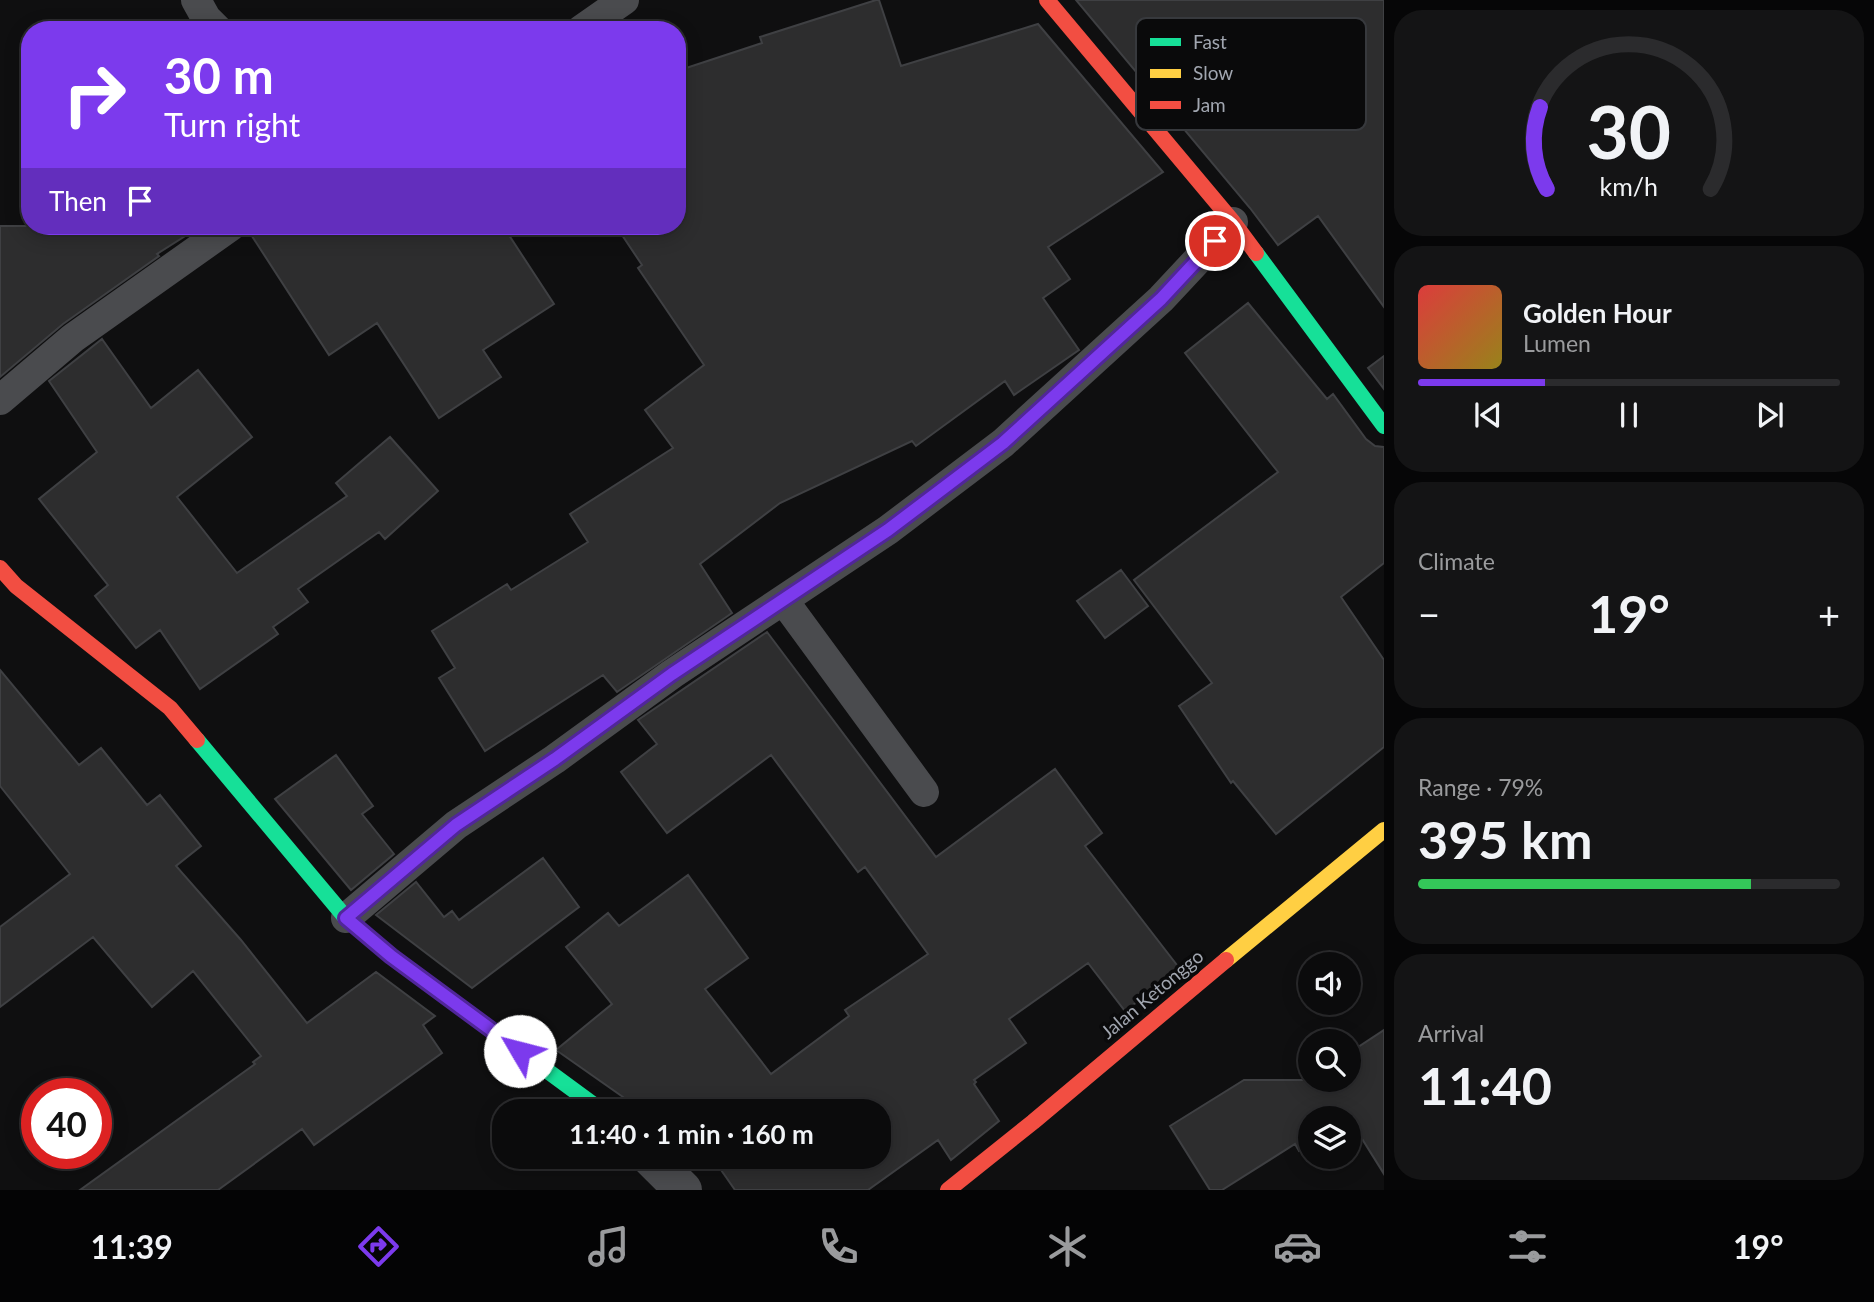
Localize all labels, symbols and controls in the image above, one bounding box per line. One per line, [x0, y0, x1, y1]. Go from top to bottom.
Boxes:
legend [1136, 18, 1366, 130]
text: Fast [1193, 30, 1227, 53]
text: 30 m [164, 46, 274, 104]
icon: right [49, 49, 140, 140]
text: Slow [1193, 61, 1233, 84]
text: 30 [1587, 87, 1671, 175]
text: Jam [1193, 93, 1226, 116]
text: Turn right [164, 105, 300, 144]
text: km/h [1600, 171, 1658, 201]
icon: arrive [121, 182, 159, 220]
text: Then [49, 185, 107, 217]
pin [1185, 211, 1245, 271]
icon: arrive [1196, 222, 1234, 260]
text: Golden Hour [1523, 297, 1672, 329]
text: Lumen [1523, 329, 1591, 357]
icon: previous [1469, 396, 1507, 434]
icon: pause [1610, 396, 1648, 434]
icon: next [1751, 396, 1789, 434]
text: Climate [1418, 547, 1495, 575]
text: 19° [1588, 582, 1670, 644]
text: − [1418, 591, 1440, 637]
text: + [1818, 591, 1840, 637]
text: Range · 79% [1418, 773, 1543, 801]
text: 395 km [1418, 808, 1592, 870]
street label: Jalan Ketonggo [1096, 944, 1208, 1043]
map controls [1298, 952, 1361, 1169]
button: sound [1298, 952, 1361, 1015]
position arrow [483, 1014, 557, 1088]
text: Arrival [1418, 1019, 1484, 1047]
button: search [1298, 1029, 1361, 1092]
text: 11:40 [1418, 1054, 1552, 1116]
speed limit sign: 40 [21, 1078, 112, 1169]
button: layers [1298, 1106, 1361, 1169]
text: 11:40 · 1 min · 160 m [569, 1118, 814, 1150]
icon: directions [354, 1222, 403, 1271]
icon: music [584, 1222, 633, 1271]
icon: phone [814, 1222, 863, 1271]
icon: climate [1043, 1222, 1092, 1271]
icon: car [1273, 1222, 1322, 1271]
icon: filters [1503, 1222, 1552, 1271]
text: 11:39 [90, 1227, 173, 1266]
text: 19° [1733, 1227, 1783, 1266]

